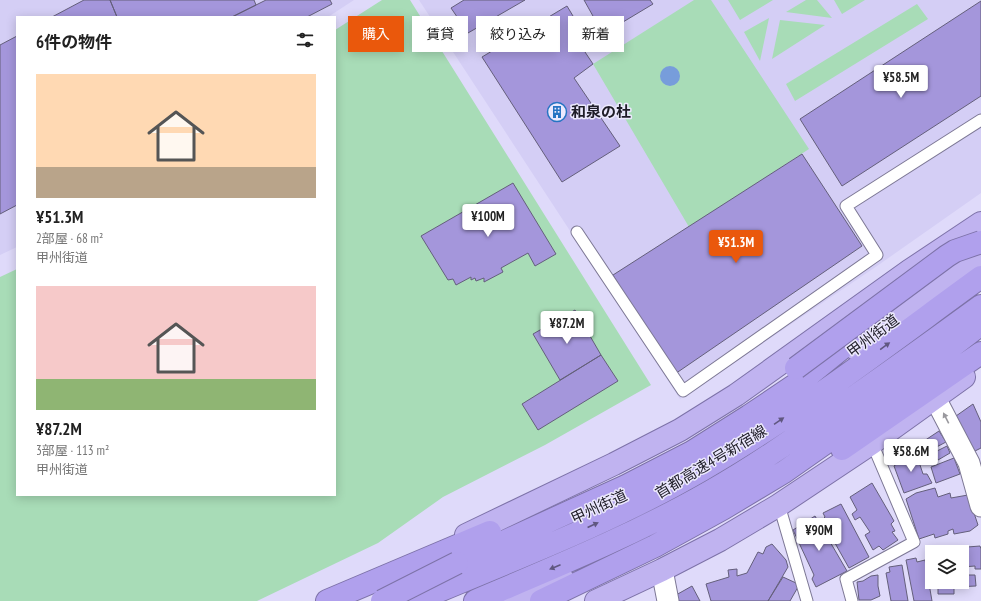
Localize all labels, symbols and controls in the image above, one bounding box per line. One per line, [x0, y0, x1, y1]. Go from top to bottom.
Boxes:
chip: 購入 [348, 16, 404, 52]
chip: 賃貸 [412, 16, 468, 52]
chip: 絞り込み [476, 16, 560, 52]
chip: 新着 [568, 16, 624, 52]
icon: filters [294, 29, 316, 51]
text: 6件の物件 [36, 31, 112, 53]
pin: ¥58.5M [868, 65, 934, 99]
text: ¥58.5M [883, 69, 919, 86]
icon: home [140, 100, 212, 172]
building icon: 和泉の杜 [546, 101, 568, 123]
place label: 和泉の杜 [571, 102, 631, 121]
pin: ¥100M [460, 204, 516, 238]
text: ¥51.3M [36, 206, 83, 228]
text: ¥100M [471, 208, 505, 225]
text: 2部屋 · 68 m² [36, 230, 103, 247]
pin: ¥51.3M [703, 230, 769, 264]
text: ¥51.3M [718, 234, 754, 251]
text: 甲州街道 [36, 249, 88, 266]
street label: 甲州街道 [843, 310, 902, 361]
pin: ¥87.2M [534, 311, 600, 345]
icon: home [140, 312, 212, 384]
text: ¥87.2M [550, 315, 584, 332]
one-way arrow [880, 342, 891, 350]
one-way arrow [942, 412, 949, 424]
one-way arrow [774, 417, 784, 425]
text: ¥87.2M [36, 418, 82, 440]
street label: 首都高速4号新宿線 [652, 421, 770, 502]
pin: ¥58.6M [878, 439, 944, 473]
text: 3部屋 · 113 m² [36, 442, 109, 459]
text: ¥58.6M [893, 443, 929, 460]
text: 甲州街道 [36, 461, 88, 478]
street label: 甲州街道 [568, 485, 630, 528]
pin: ¥90M [795, 518, 843, 552]
one-way arrow [587, 522, 599, 528]
text: ¥90M [805, 522, 833, 539]
map controls [925, 545, 969, 589]
button: layers [925, 545, 969, 589]
one-way arrow [549, 564, 560, 570]

